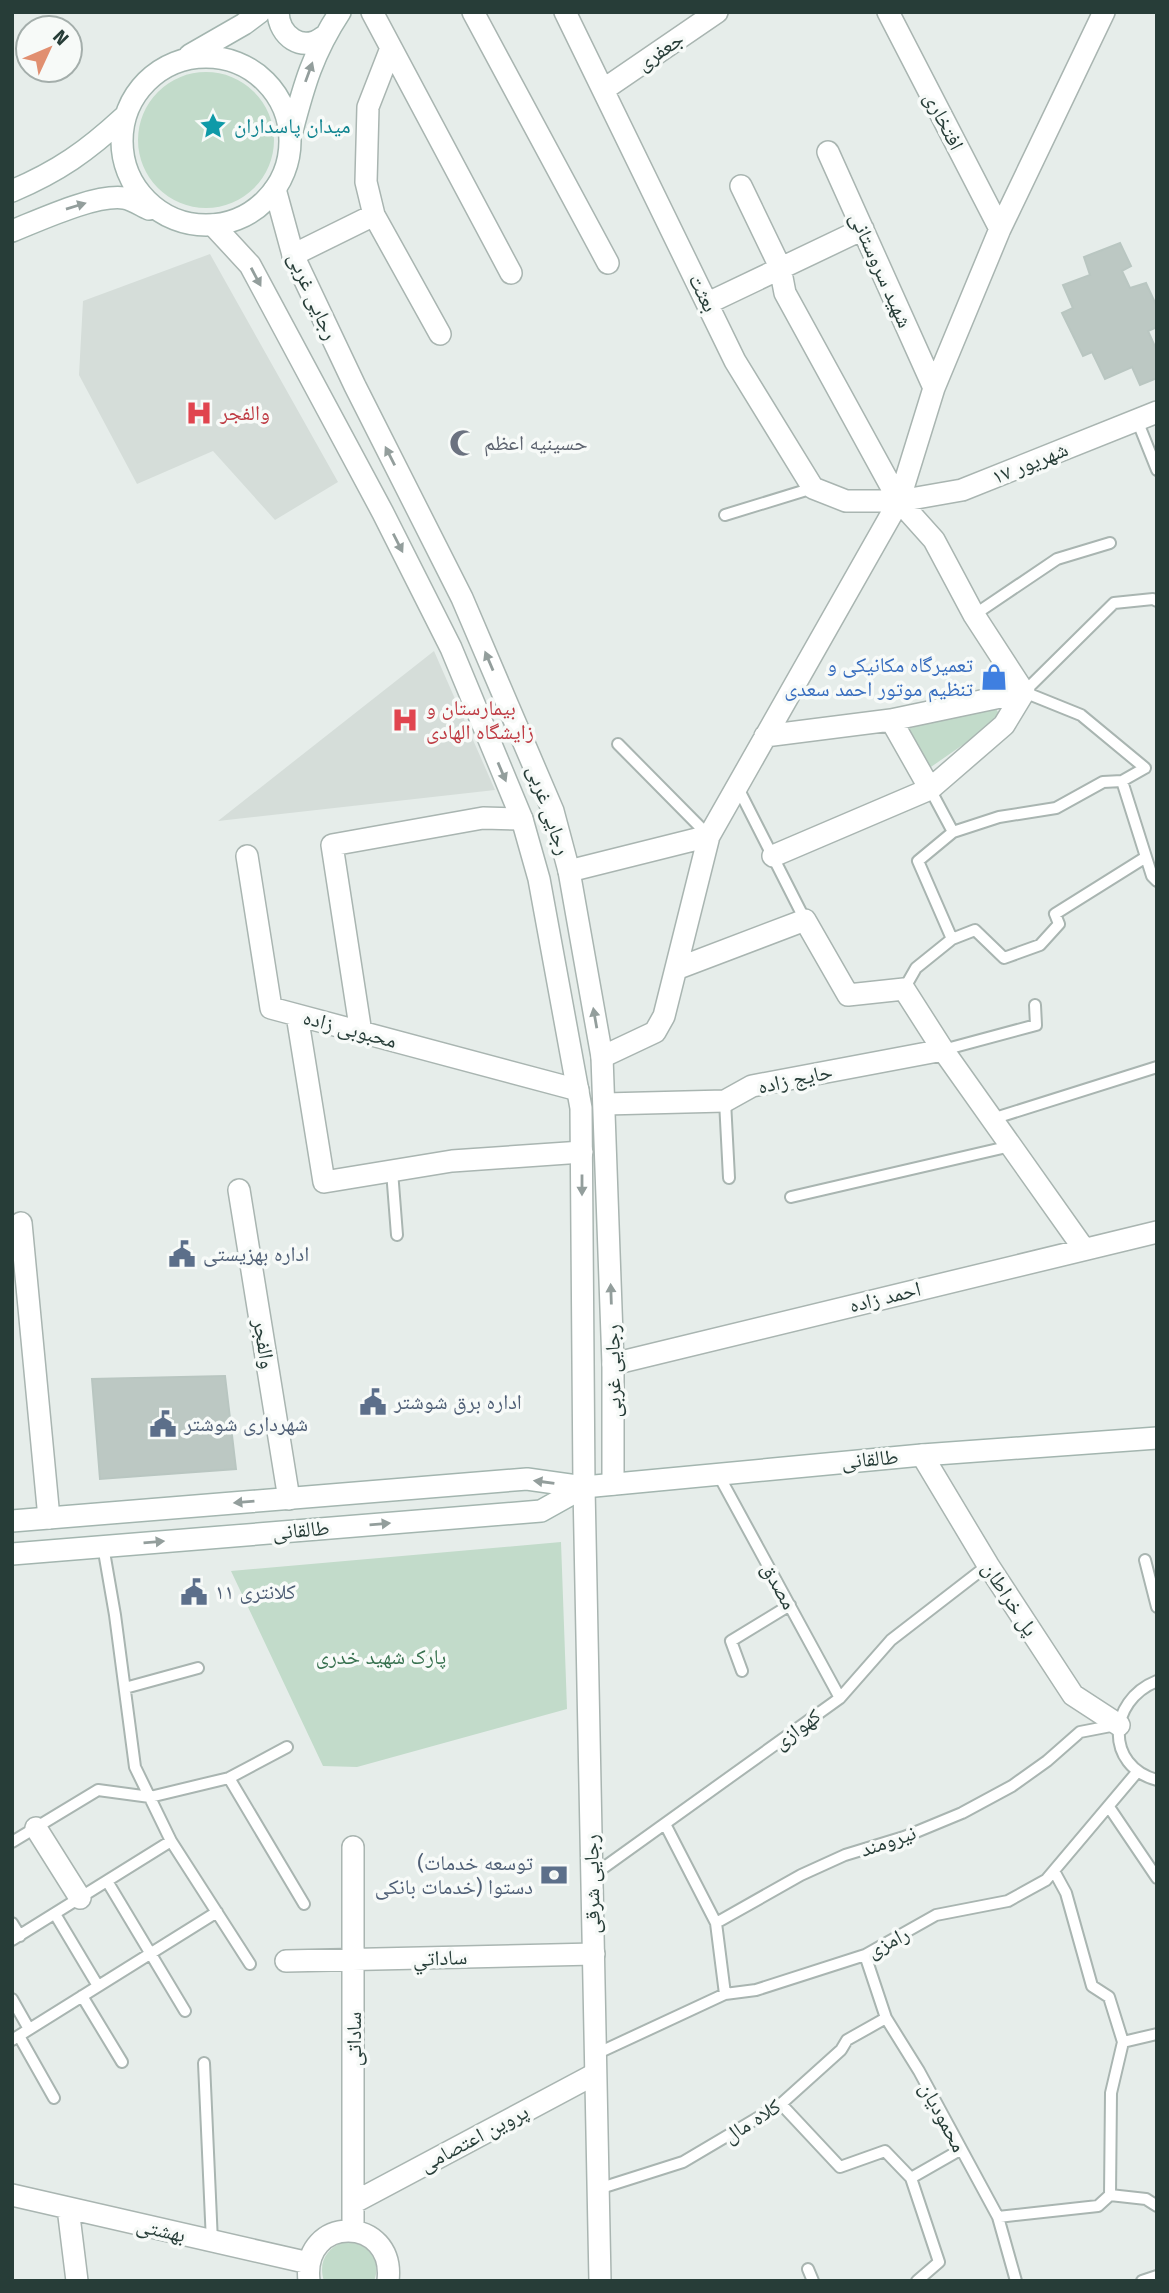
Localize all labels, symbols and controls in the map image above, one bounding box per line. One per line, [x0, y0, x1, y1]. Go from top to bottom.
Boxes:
north arrow [14, 14, 84, 84]
text: N [48, 25, 74, 50]
street label: جعفری [631, 26, 689, 76]
one-way arrow [303, 61, 314, 82]
street label: افتخاری [918, 88, 970, 154]
place icon: میدان پاسداران [198, 111, 228, 141]
place label: میدان پاسداران [234, 113, 351, 139]
one-way arrow [66, 201, 87, 211]
street label: شهید سروستانی [844, 208, 918, 332]
street label: رجایی غربی [282, 248, 344, 344]
one-way arrow [251, 267, 262, 287]
street label: بعثت [683, 270, 723, 316]
hospital icon: والفجر [184, 398, 214, 428]
place label: والفجر [219, 400, 270, 426]
mosque icon: حسینیه اعظم [448, 428, 478, 458]
place label: حسینیه اعظم [484, 430, 588, 457]
street label: ۱۷ شهریور [988, 436, 1072, 490]
one-way arrow [385, 446, 396, 466]
one-way arrow [392, 533, 403, 553]
one-way arrow [483, 651, 495, 671]
place label: تعمیرگاه مکانیکی و تنظیم موتور احمد سعدی [784, 652, 973, 703]
shop icon: تعمیرگاه مکانیکی و تنظیم موتور احمد سعدی [979, 662, 1009, 692]
place label: بیمارستان و زایشگاه الهادی [426, 695, 534, 745]
hospital icon: بیمارستان و زایشگاه الهادی [390, 705, 420, 735]
one-way arrow [497, 762, 508, 783]
street label: رجایی غربی [522, 762, 576, 858]
street label: محبوبی زاده [300, 1004, 400, 1054]
one-way arrow [589, 1007, 600, 1029]
street label: حایج زاده [755, 1058, 835, 1100]
one-way arrow [576, 1175, 588, 1197]
public building icon: اداره بهزیستی [167, 1239, 197, 1269]
place label: اداره بهزیستی [203, 1241, 309, 1267]
street label: احمد زاده [846, 1276, 924, 1318]
one-way arrow [606, 1282, 617, 1304]
street label: والفجر [247, 1316, 281, 1371]
street label: رجایی غربی [599, 1324, 627, 1418]
public building icon: اداره برق شوشتر [358, 1387, 388, 1417]
place label: اداره برق شوشتر [393, 1389, 522, 1415]
public building icon: شهرداری شوشتر [148, 1409, 178, 1439]
place label: شهرداری شوشتر [183, 1411, 308, 1437]
street label: طالقانی [840, 1444, 900, 1474]
one-way arrow [532, 1476, 554, 1487]
one-way arrow [232, 1497, 254, 1508]
street label: طالقانی [271, 1515, 331, 1545]
one-way arrow [370, 1518, 392, 1529]
one-way arrow [143, 1536, 165, 1547]
street label: پل خراطان [976, 1557, 1044, 1641]
street label: مصدق [756, 1558, 802, 1614]
public building icon: کلانتری ۱۱ [179, 1577, 209, 1607]
place label: کلانتری ۱۱ [215, 1579, 296, 1605]
park label: پارک شهید خدری [316, 1644, 446, 1670]
street label: کهوازی [768, 1703, 826, 1755]
street label: نیرومند [857, 1819, 919, 1863]
street label: رجایی شرقی [578, 1834, 606, 1934]
place label: (توسعه خدمات دستوا (خدمات بانکی [375, 1850, 533, 1900]
bank icon: (توسعه خدمات دستوا (خدمات بانکی [539, 1860, 569, 1890]
street label: رامزی [862, 1920, 914, 1964]
street label: ساداتي [412, 1944, 468, 1975]
street label: ساداتی [341, 2012, 367, 2066]
street label: محمودیان [914, 2078, 972, 2156]
street label: کلاه مال [718, 2093, 786, 2149]
street label: پروین اعتصامی [415, 2098, 533, 2178]
street label: بهشتی [134, 2212, 188, 2248]

